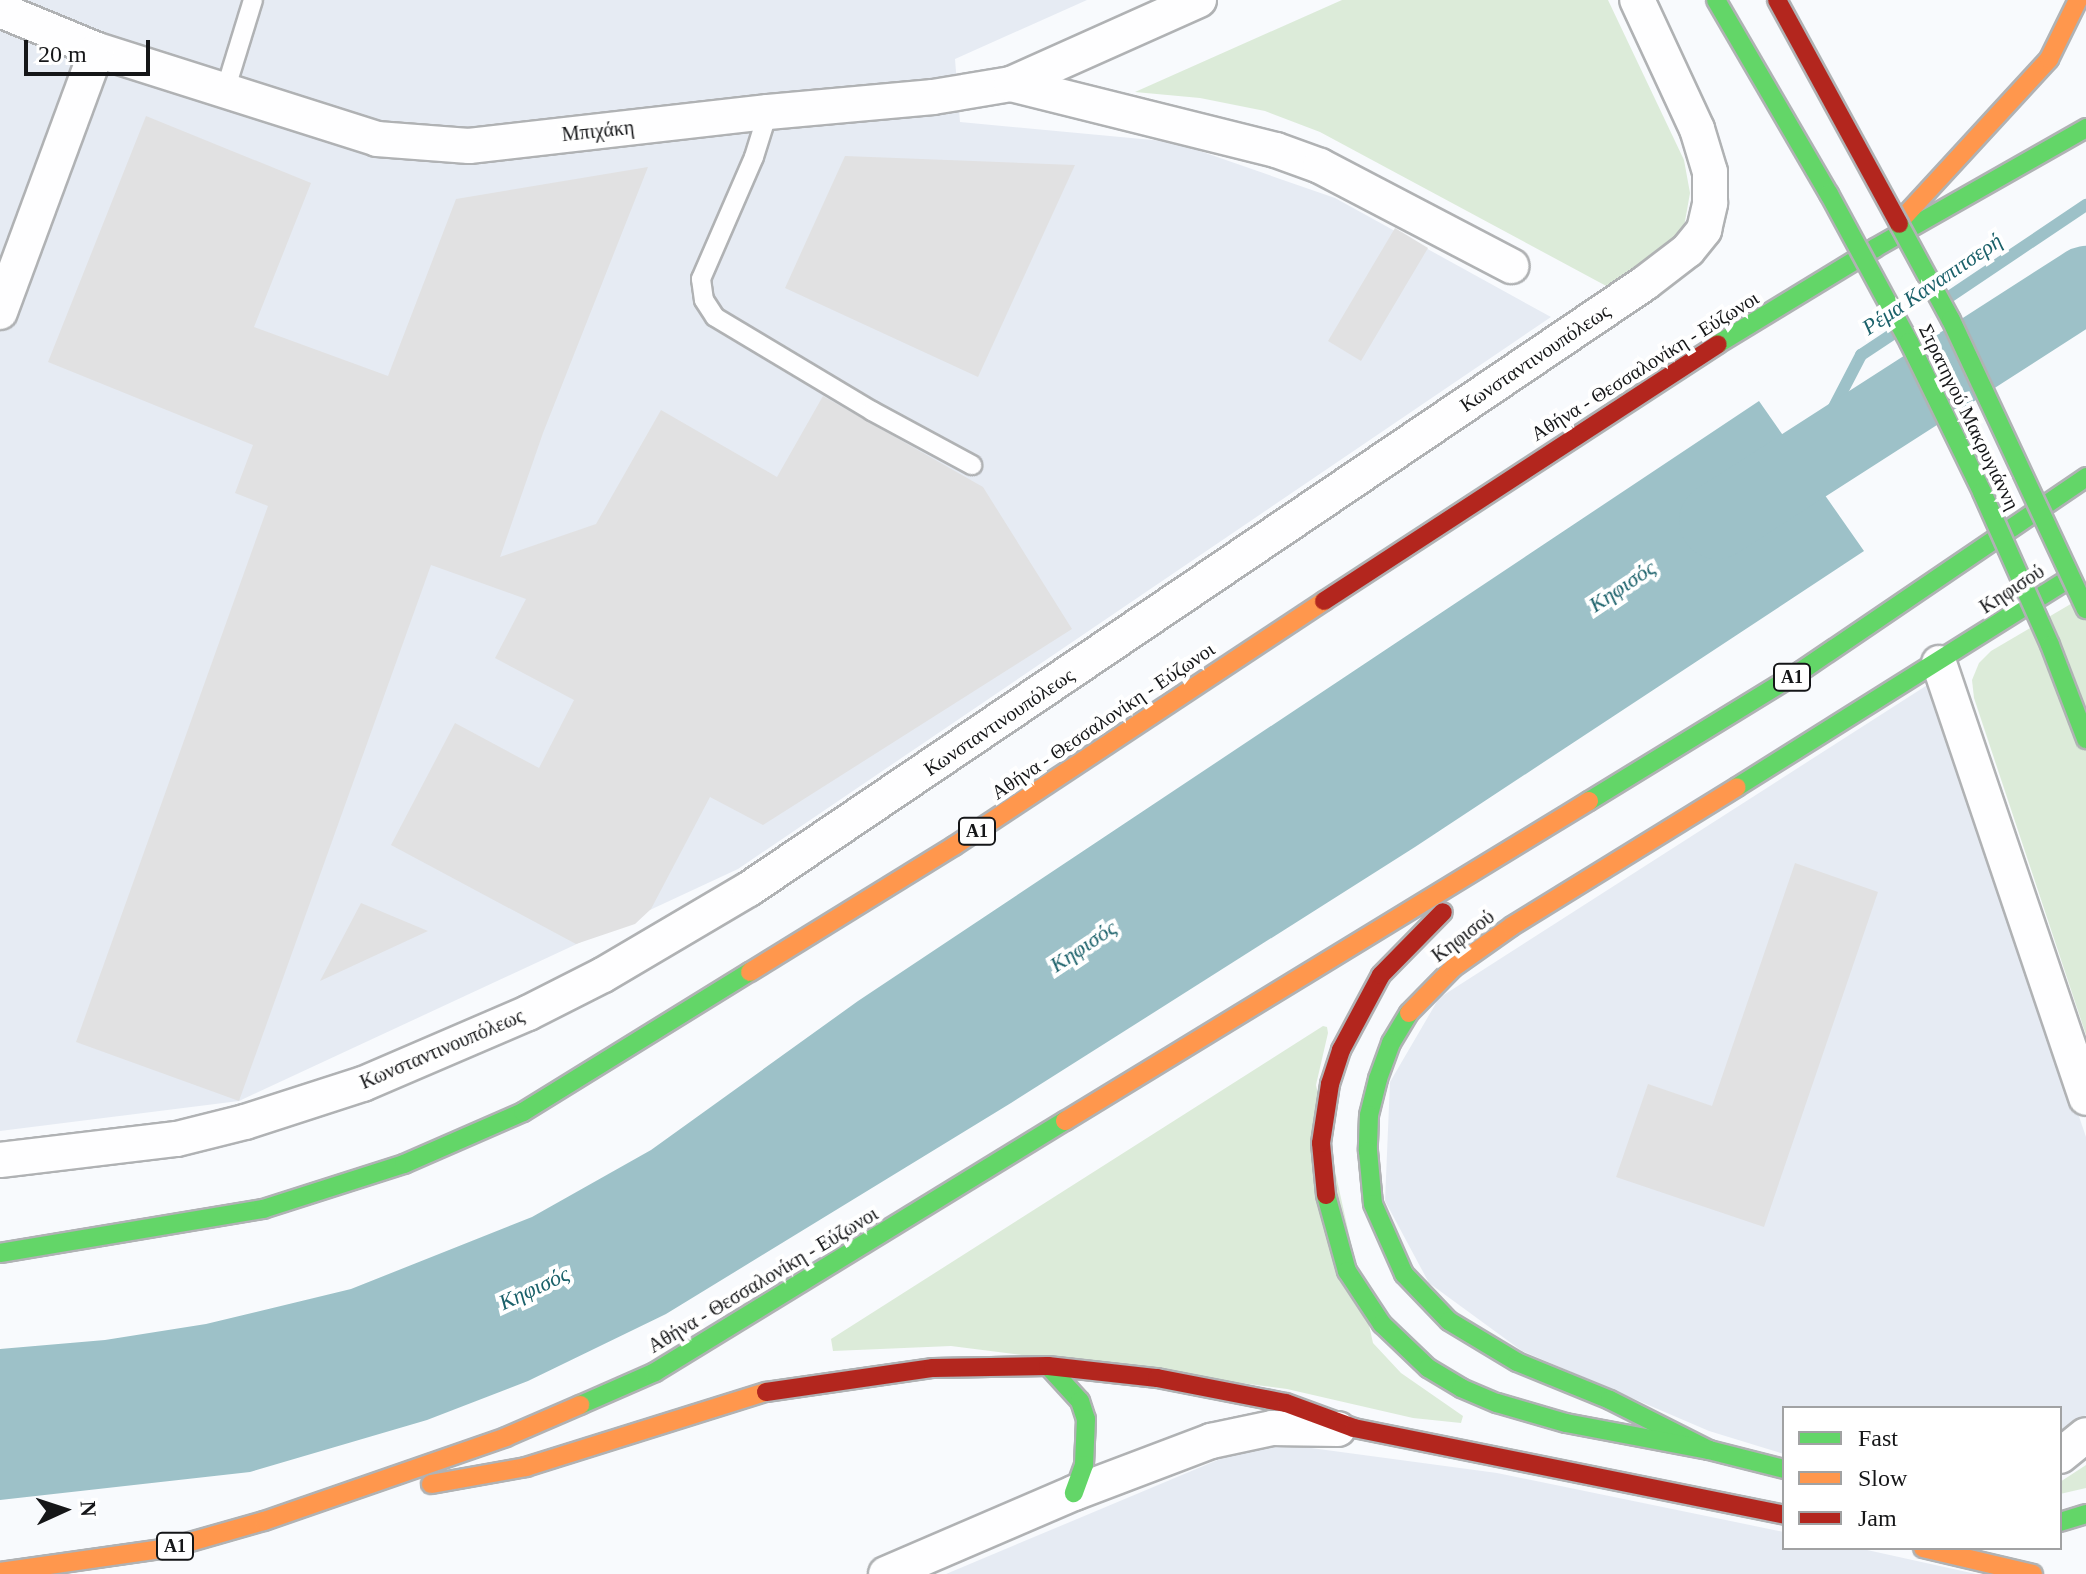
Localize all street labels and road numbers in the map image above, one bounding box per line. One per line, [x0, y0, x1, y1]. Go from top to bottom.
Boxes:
street label: Μπιχάκη [561, 115, 635, 147]
street label: Αθήνα - Θεσσαλονίκη - Εύζωνοι [1527, 286, 1763, 446]
street label: Κωνσταντινουπόλεως [1455, 299, 1615, 417]
street label: Στρατηγού Μακρυγιάννη [1914, 320, 2024, 514]
street label: Κηφισού [1975, 559, 2049, 619]
street label: Αθήνα - Θεσσαλονίκη - Εύζωνοι [987, 637, 1219, 805]
street label: Κωνσταντινουπόλεως [919, 663, 1079, 781]
road number: Α1 [1772, 663, 1812, 691]
road number: Α1 [957, 817, 997, 845]
street label: Κηφισού [1427, 905, 1499, 967]
street label: Κωνσταντινουπόλεως [356, 1004, 528, 1094]
street label: Αθήνα - Θεσσαλονίκη - Εύζωνοι [644, 1202, 882, 1358]
road number: Α1 [155, 1532, 195, 1560]

